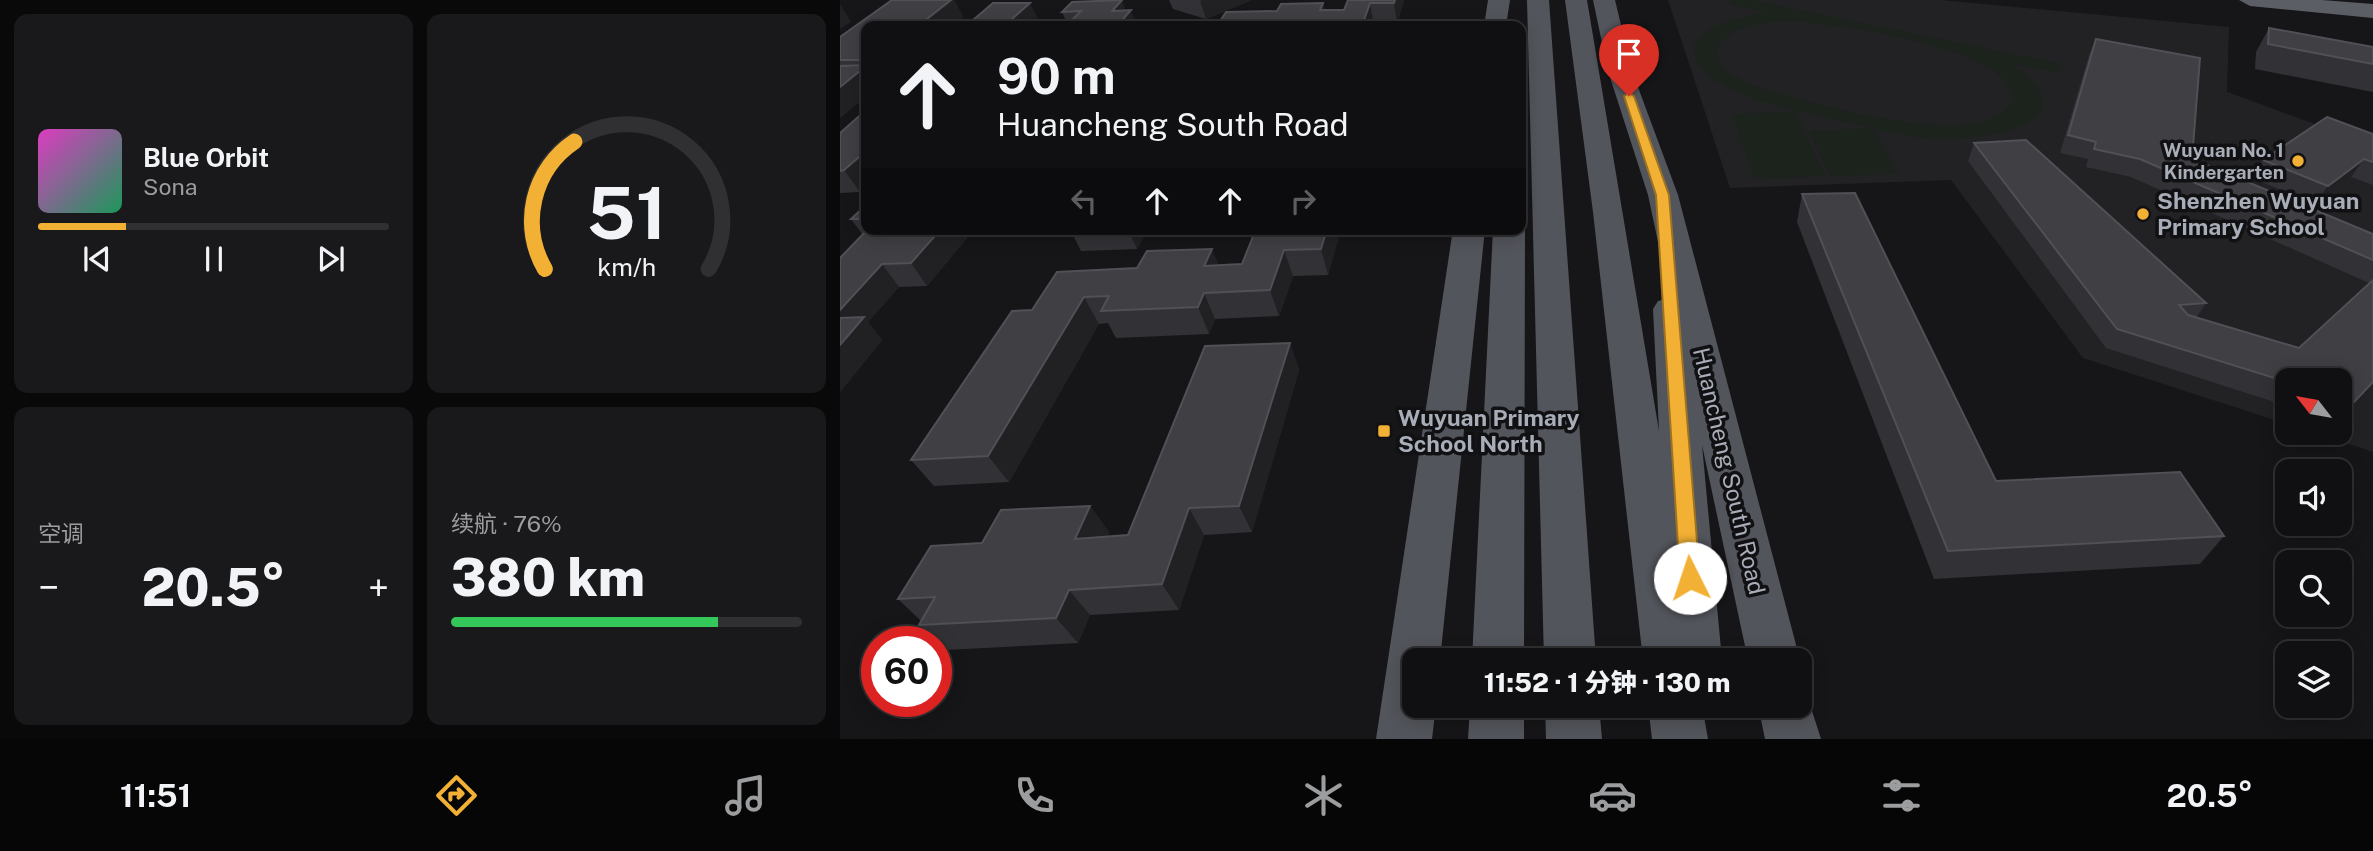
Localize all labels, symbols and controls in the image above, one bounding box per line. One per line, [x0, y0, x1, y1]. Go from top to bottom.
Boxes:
pin [1599, 24, 1659, 96]
icon: arrive [1610, 35, 1648, 73]
text: 90 m [997, 47, 1116, 105]
icon: ahead [882, 49, 973, 140]
text: Huancheng South Road [997, 106, 1349, 143]
place label: Wuyuan No. 1 Kindergarten [2163, 139, 2284, 183]
text: Blue Orbit [143, 142, 269, 173]
marker: Wuyuan No. 1 Kindergarten [2290, 153, 2306, 169]
text: 51 [586, 171, 667, 256]
text: Sona [143, 173, 197, 200]
icon: left [1065, 182, 1103, 220]
icon: ahead [1138, 182, 1176, 220]
icon: ahead [1211, 182, 1249, 220]
icon: right [1284, 182, 1322, 220]
place label: Shenzhen Wuyuan Primary School [2157, 187, 2359, 240]
marker: Shenzhen Wuyuan Primary School [2135, 206, 2151, 222]
icon: previous [78, 240, 116, 278]
icon: pause [195, 240, 233, 278]
icon: next [312, 240, 350, 278]
text: km/h [597, 252, 656, 282]
street label: Huancheng South Road [1688, 345, 1771, 597]
north arrow [2275, 368, 2352, 444]
map controls [2275, 368, 2352, 718]
place label: Wuyuan Primary School North [1398, 404, 1579, 457]
marker: Wuyuan Primary School North [1376, 423, 1392, 439]
button: sound [2275, 459, 2352, 536]
text: 续航 · 76% [451, 510, 562, 537]
text: 空调 [38, 520, 84, 547]
position arrow [1653, 541, 1727, 615]
text: 380 km [451, 547, 645, 608]
button: search [2275, 550, 2352, 627]
text: 20.5° [141, 557, 286, 618]
text: − [38, 565, 59, 610]
text: + [368, 565, 389, 610]
speed limit sign: 60 [861, 626, 952, 717]
button: layers [2275, 641, 2352, 718]
text: 11:52 · 1 分钟 · 130 m [1484, 667, 1730, 698]
icon: directions [432, 771, 481, 820]
icon: music [721, 771, 770, 820]
icon: phone [1010, 771, 1059, 820]
icon: climate [1299, 771, 1348, 820]
icon: car [1588, 771, 1637, 820]
icon: filters [1877, 771, 1926, 820]
text: 11:51 [120, 777, 191, 814]
text: 20.5° [2166, 777, 2253, 814]

